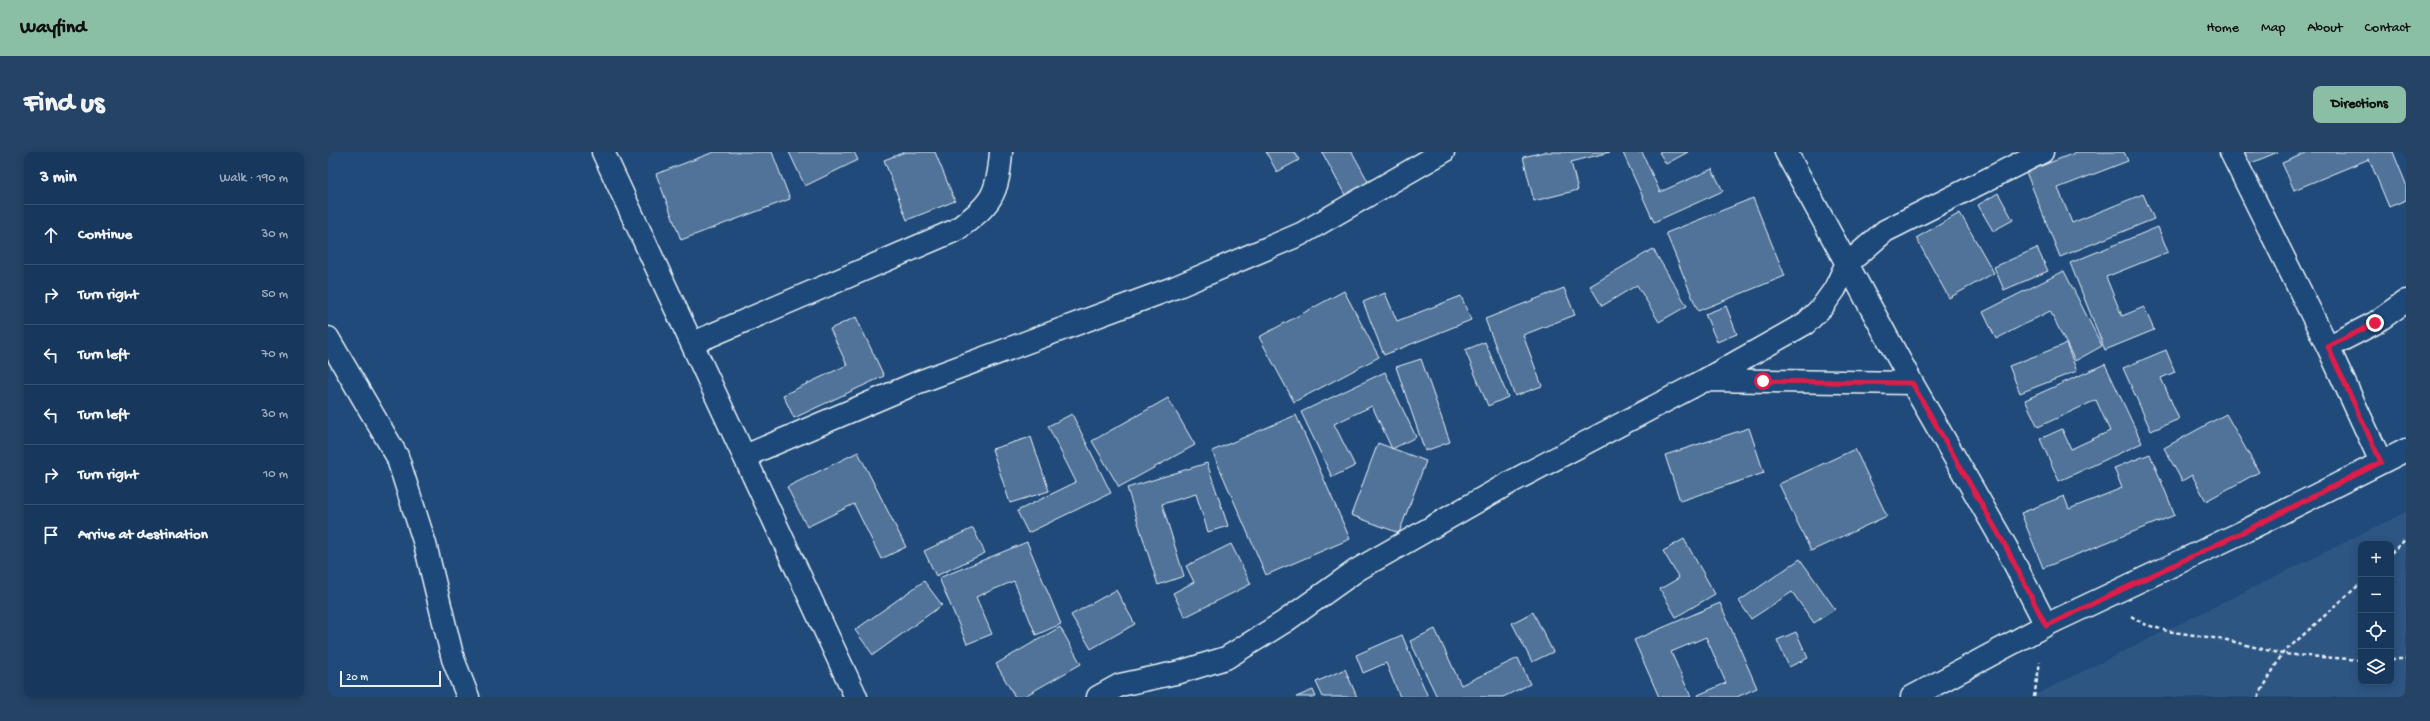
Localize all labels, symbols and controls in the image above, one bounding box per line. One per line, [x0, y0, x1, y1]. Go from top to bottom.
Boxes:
text: Wayfind [20, 17, 86, 40]
text: Home [2207, 20, 2239, 37]
text: Map [2261, 20, 2285, 37]
text: About [2307, 20, 2343, 37]
text: Contact [2365, 20, 2410, 37]
button: Directions [2313, 86, 2406, 123]
text: Find us [24, 88, 104, 121]
text: 3 min [40, 168, 77, 188]
text: Walk · 190 m [219, 171, 288, 186]
icon: ahead [40, 224, 62, 246]
text: Continue [78, 226, 132, 244]
text: 30 m [262, 227, 288, 242]
icon: right [40, 284, 62, 306]
text: Turn right [78, 286, 138, 304]
text: 50 m [261, 287, 288, 302]
route end [2366, 314, 2384, 332]
icon: left [40, 344, 62, 366]
text: Turn left [78, 346, 129, 364]
text: 70 m [262, 347, 288, 362]
route start [1754, 372, 1772, 390]
icon: left [40, 404, 62, 426]
text: Turn left [78, 406, 129, 424]
text: 30 m [262, 407, 288, 422]
icon: right [40, 464, 62, 486]
text: Turn right [78, 466, 138, 484]
text: 10 m [263, 467, 288, 482]
icon: arrive [40, 524, 62, 546]
text: Arrive at destination [78, 526, 208, 544]
map controls [2358, 541, 2394, 685]
button: + [2358, 541, 2394, 577]
button: − [2358, 577, 2394, 613]
button: locate [2358, 613, 2394, 649]
button: layers [2358, 649, 2394, 685]
scale bar [340, 669, 441, 688]
text: 20 m [346, 672, 368, 684]

